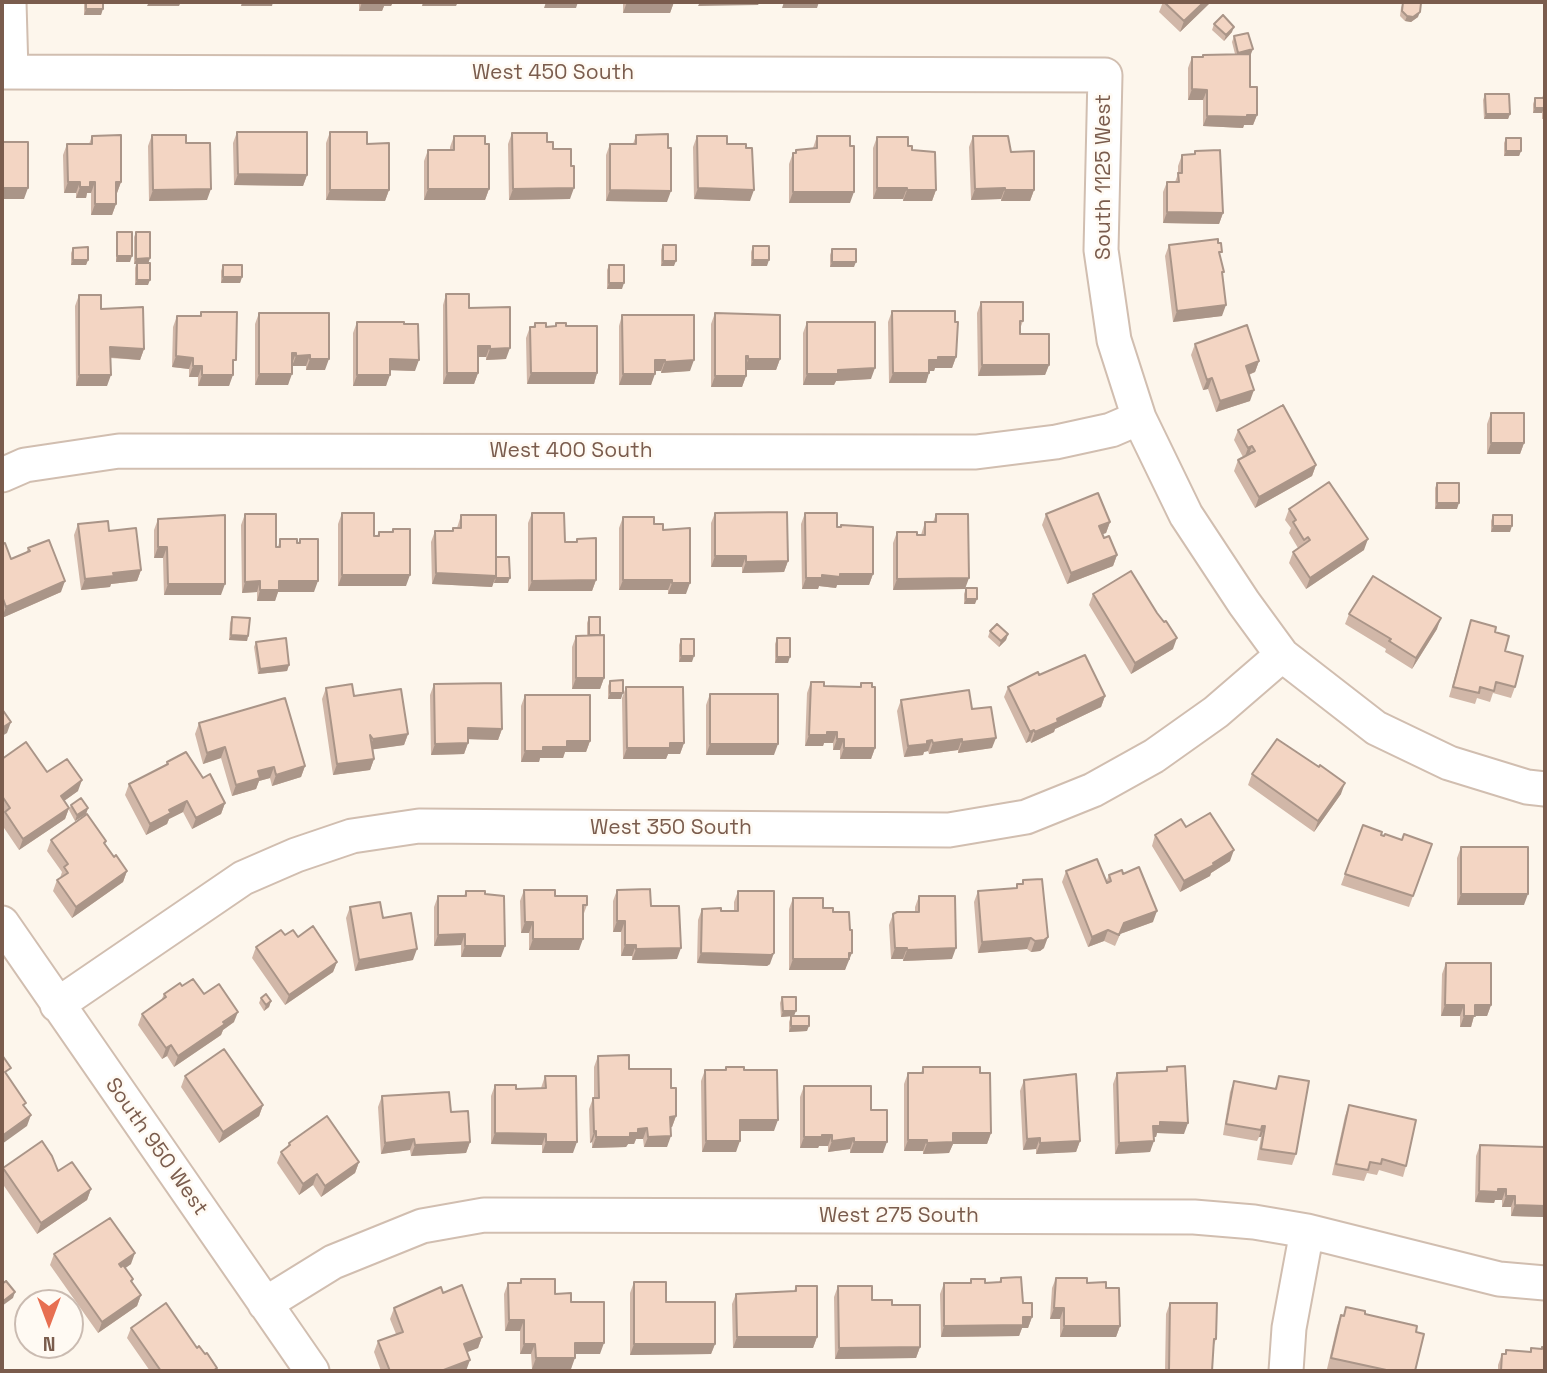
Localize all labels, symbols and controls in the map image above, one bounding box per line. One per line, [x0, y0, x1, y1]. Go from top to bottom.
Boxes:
street label: West 450 South [472, 60, 634, 86]
street label: South 1125 West [1091, 94, 1117, 260]
street label: West 400 South [489, 438, 653, 464]
street label: West 350 South [590, 815, 752, 841]
street label: South 950 West [99, 1073, 213, 1221]
street label: West 275 South [819, 1203, 979, 1229]
north arrow [14, 1289, 84, 1359]
text: N [43, 1331, 55, 1356]

